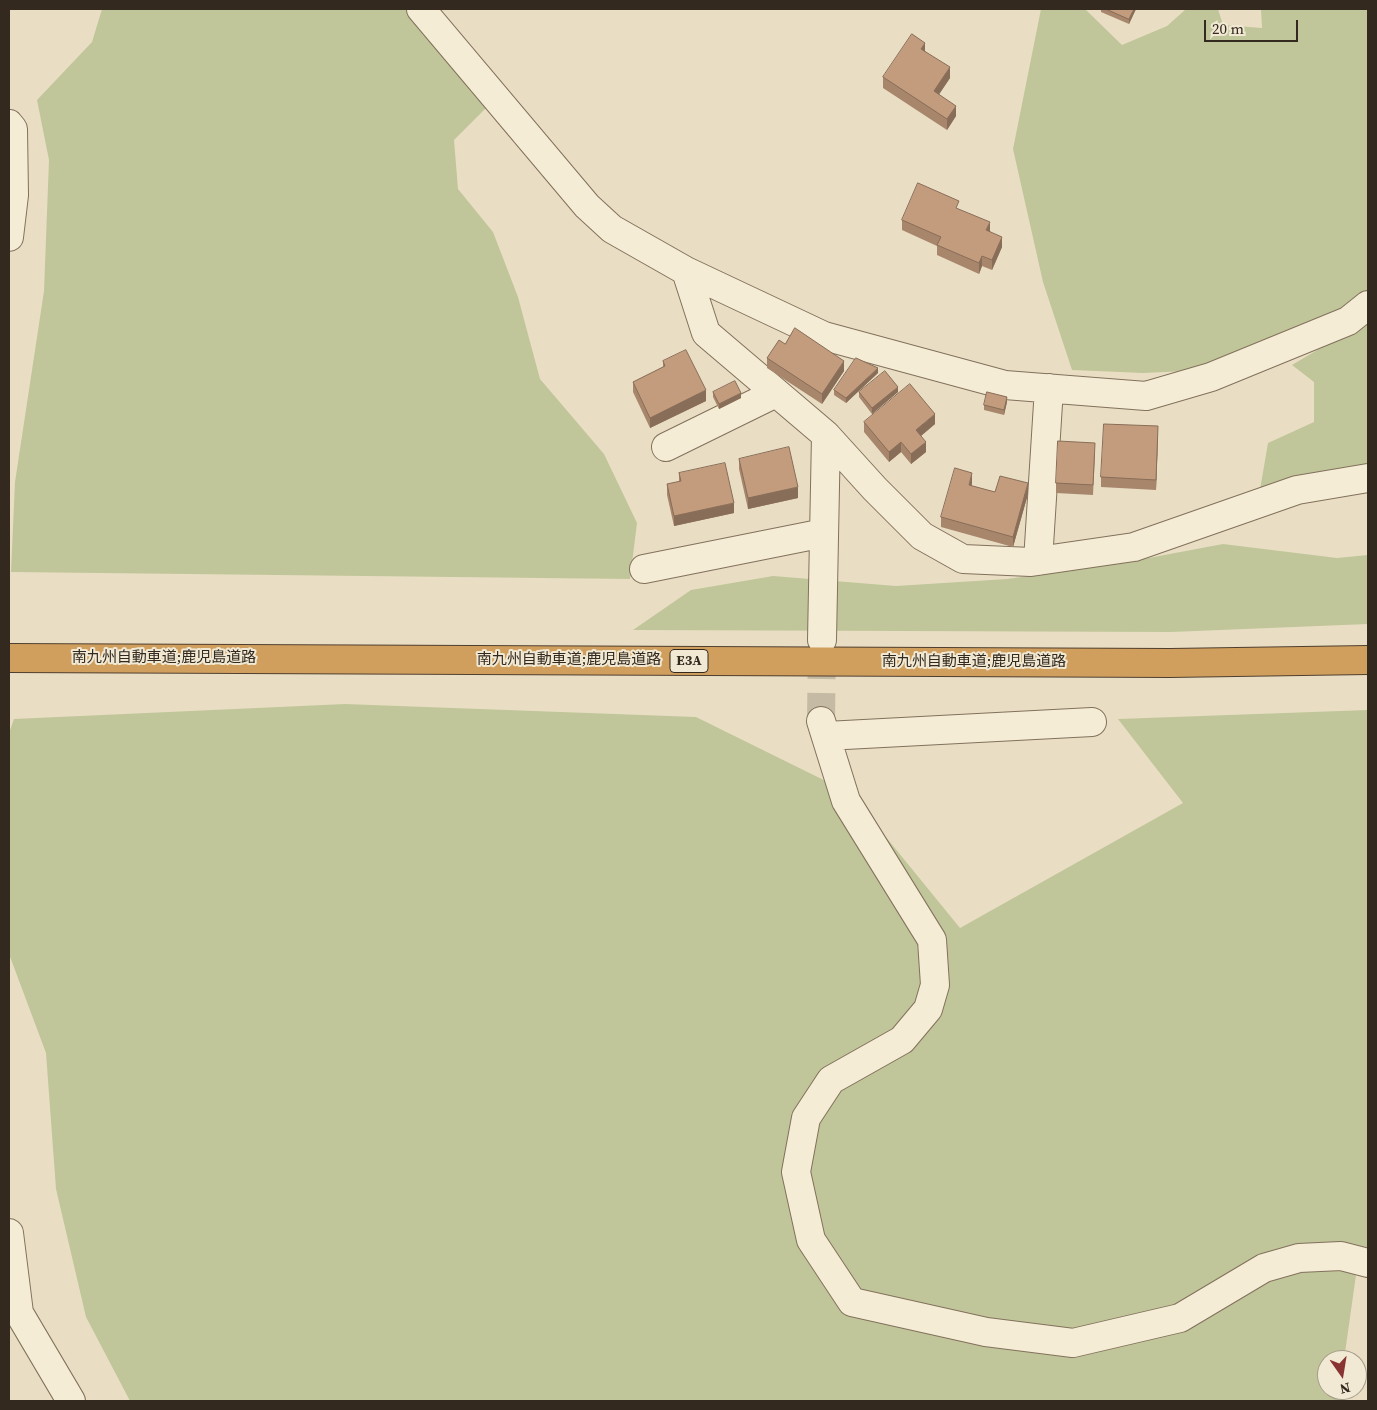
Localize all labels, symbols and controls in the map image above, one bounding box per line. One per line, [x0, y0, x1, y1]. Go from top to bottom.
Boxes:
scale bar [1207, 10, 1301, 42]
text: 20 m [1212, 18, 1244, 39]
street label: 南九州自動車道;鹿児島道路 [72, 649, 256, 667]
road number: E3A [670, 649, 708, 672]
street label: 南九州自動車道;鹿児島道路 [477, 651, 661, 669]
street label: 南九州自動車道;鹿児島道路 [882, 653, 1066, 671]
north arrow [1317, 1350, 1367, 1400]
text: N [1338, 1378, 1352, 1400]

